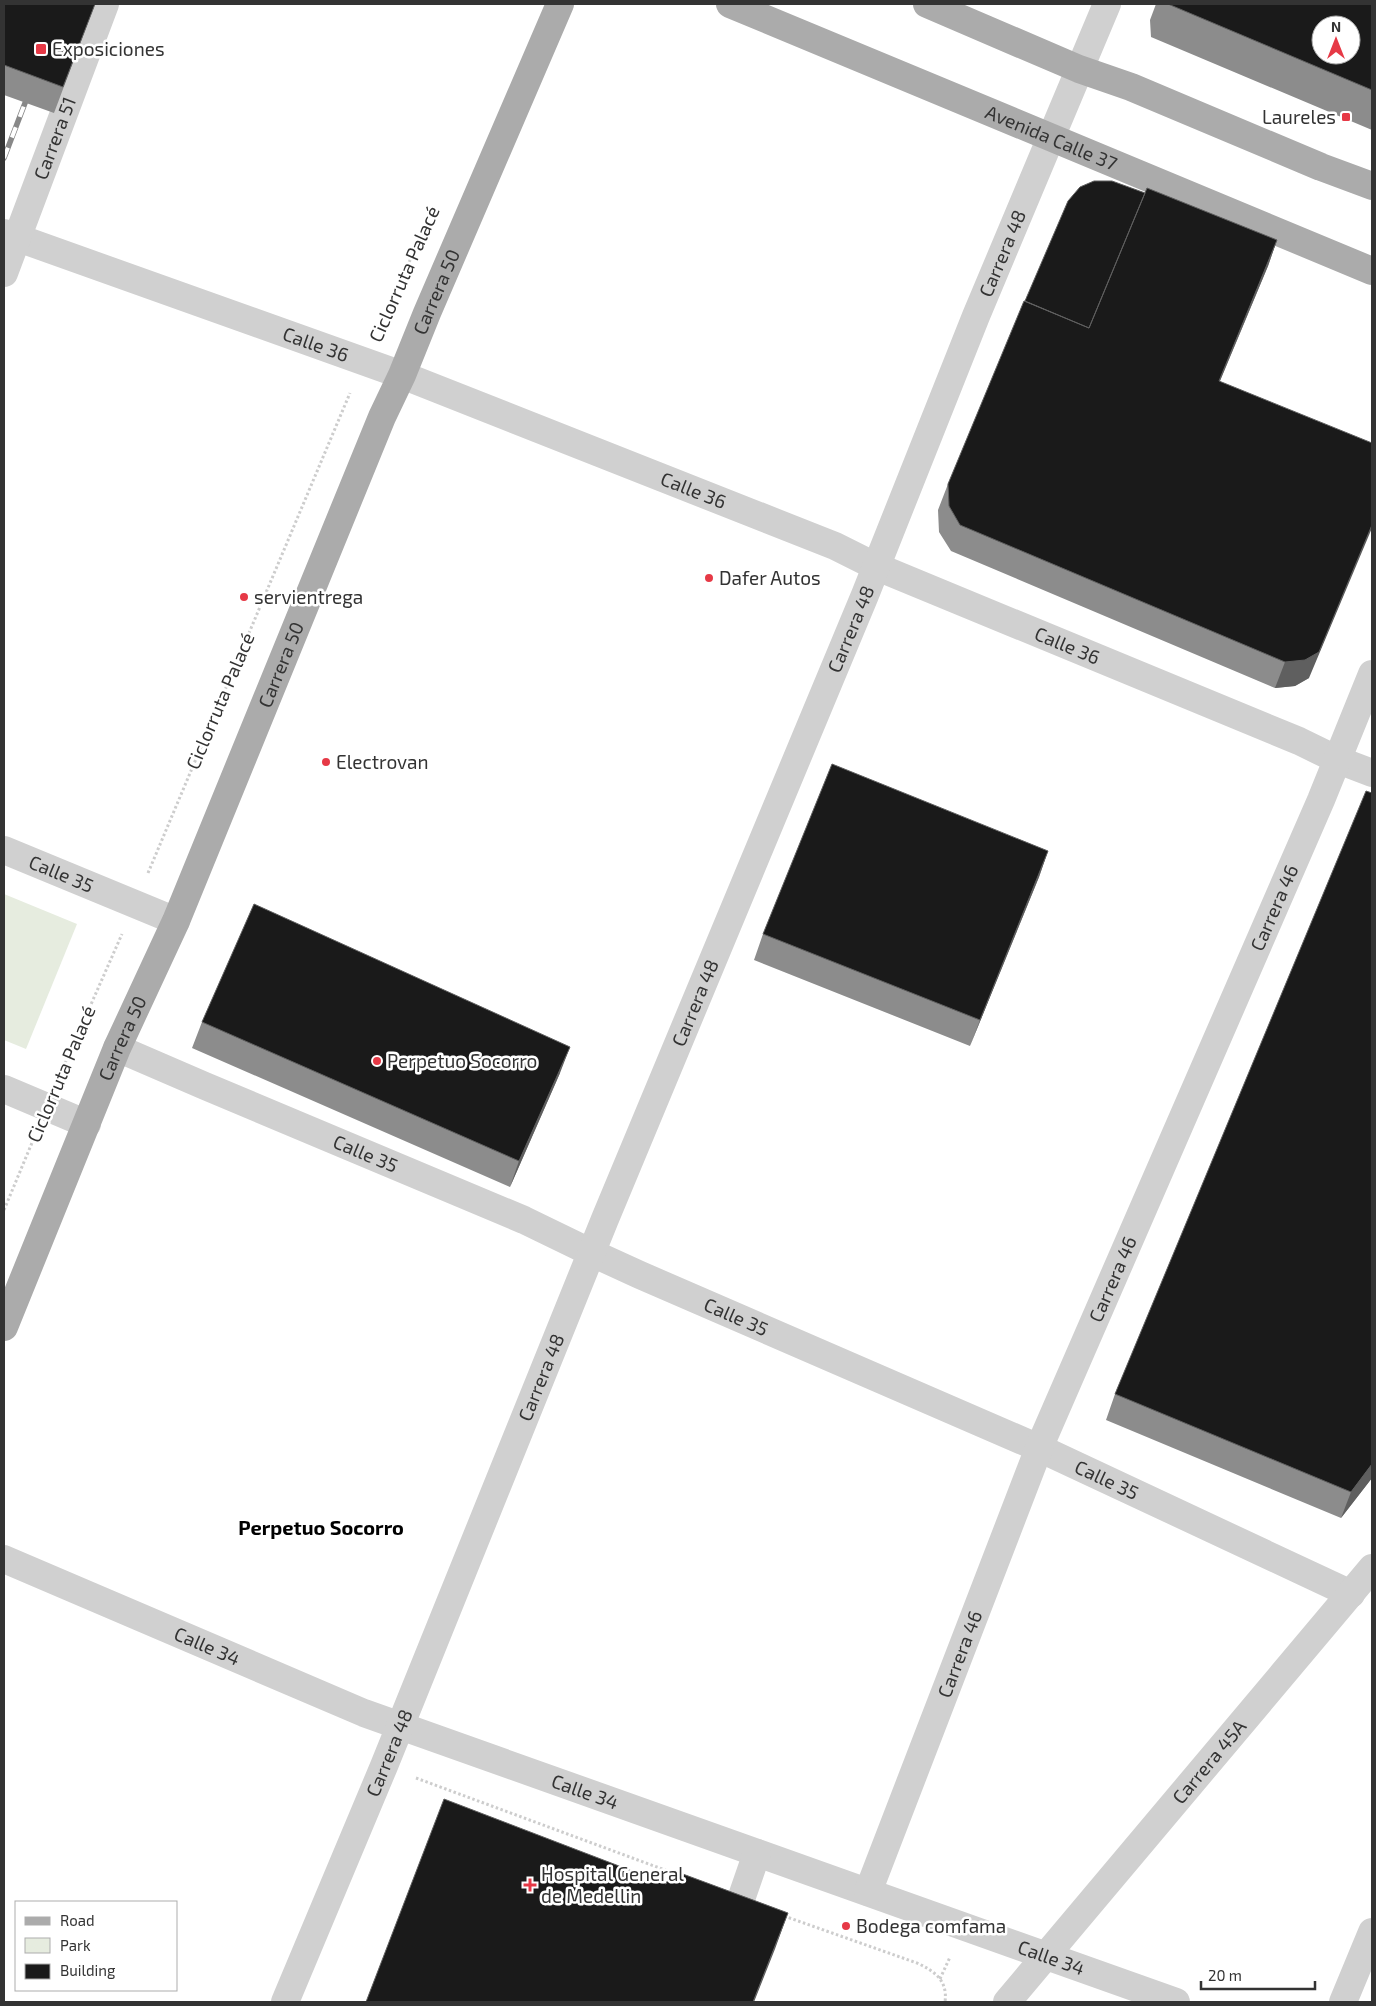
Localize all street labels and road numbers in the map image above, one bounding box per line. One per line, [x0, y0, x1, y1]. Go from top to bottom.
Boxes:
street label: Carrera 51 [28, 93, 80, 183]
street label: Avenida Calle 37 [982, 100, 1121, 175]
street label: Ciclorruta Palacé [363, 202, 444, 345]
street label: Carrera 48 [973, 206, 1030, 300]
street label: Carrera 50 [408, 245, 464, 338]
street label: Calle 36 [280, 321, 352, 366]
street label: Calle 36 [658, 466, 730, 513]
street label: Carrera 48 [822, 582, 879, 676]
street label: Carrera 50 [253, 618, 308, 711]
street label: Calle 36 [1032, 621, 1104, 669]
street label: Ciclorruta Palacé [180, 629, 259, 773]
street label: Calle 35 [26, 850, 97, 897]
street label: Carrera 46 [1245, 861, 1302, 954]
street label: Carrera 48 [666, 956, 723, 1050]
street label: Carrera 50 [93, 992, 151, 1084]
street label: Ciclorruta Palacé [21, 1002, 100, 1146]
street label: Calle 35 [330, 1129, 401, 1177]
street label: Carrera 46 [1083, 1232, 1141, 1325]
street label: Calle 35 [701, 1292, 772, 1340]
street label: Carrera 48 [513, 1330, 568, 1424]
street label: Calle 35 [1071, 1454, 1143, 1504]
street label: Carrera 46 [932, 1607, 986, 1701]
street label: Calle 34 [171, 1621, 244, 1670]
street label: Carrera 48 [361, 1706, 417, 1800]
street label: Carrera 45A [1167, 1715, 1251, 1808]
street label: Calle 34 [549, 1769, 622, 1814]
street label: Calle 34 [1015, 1935, 1088, 1980]

